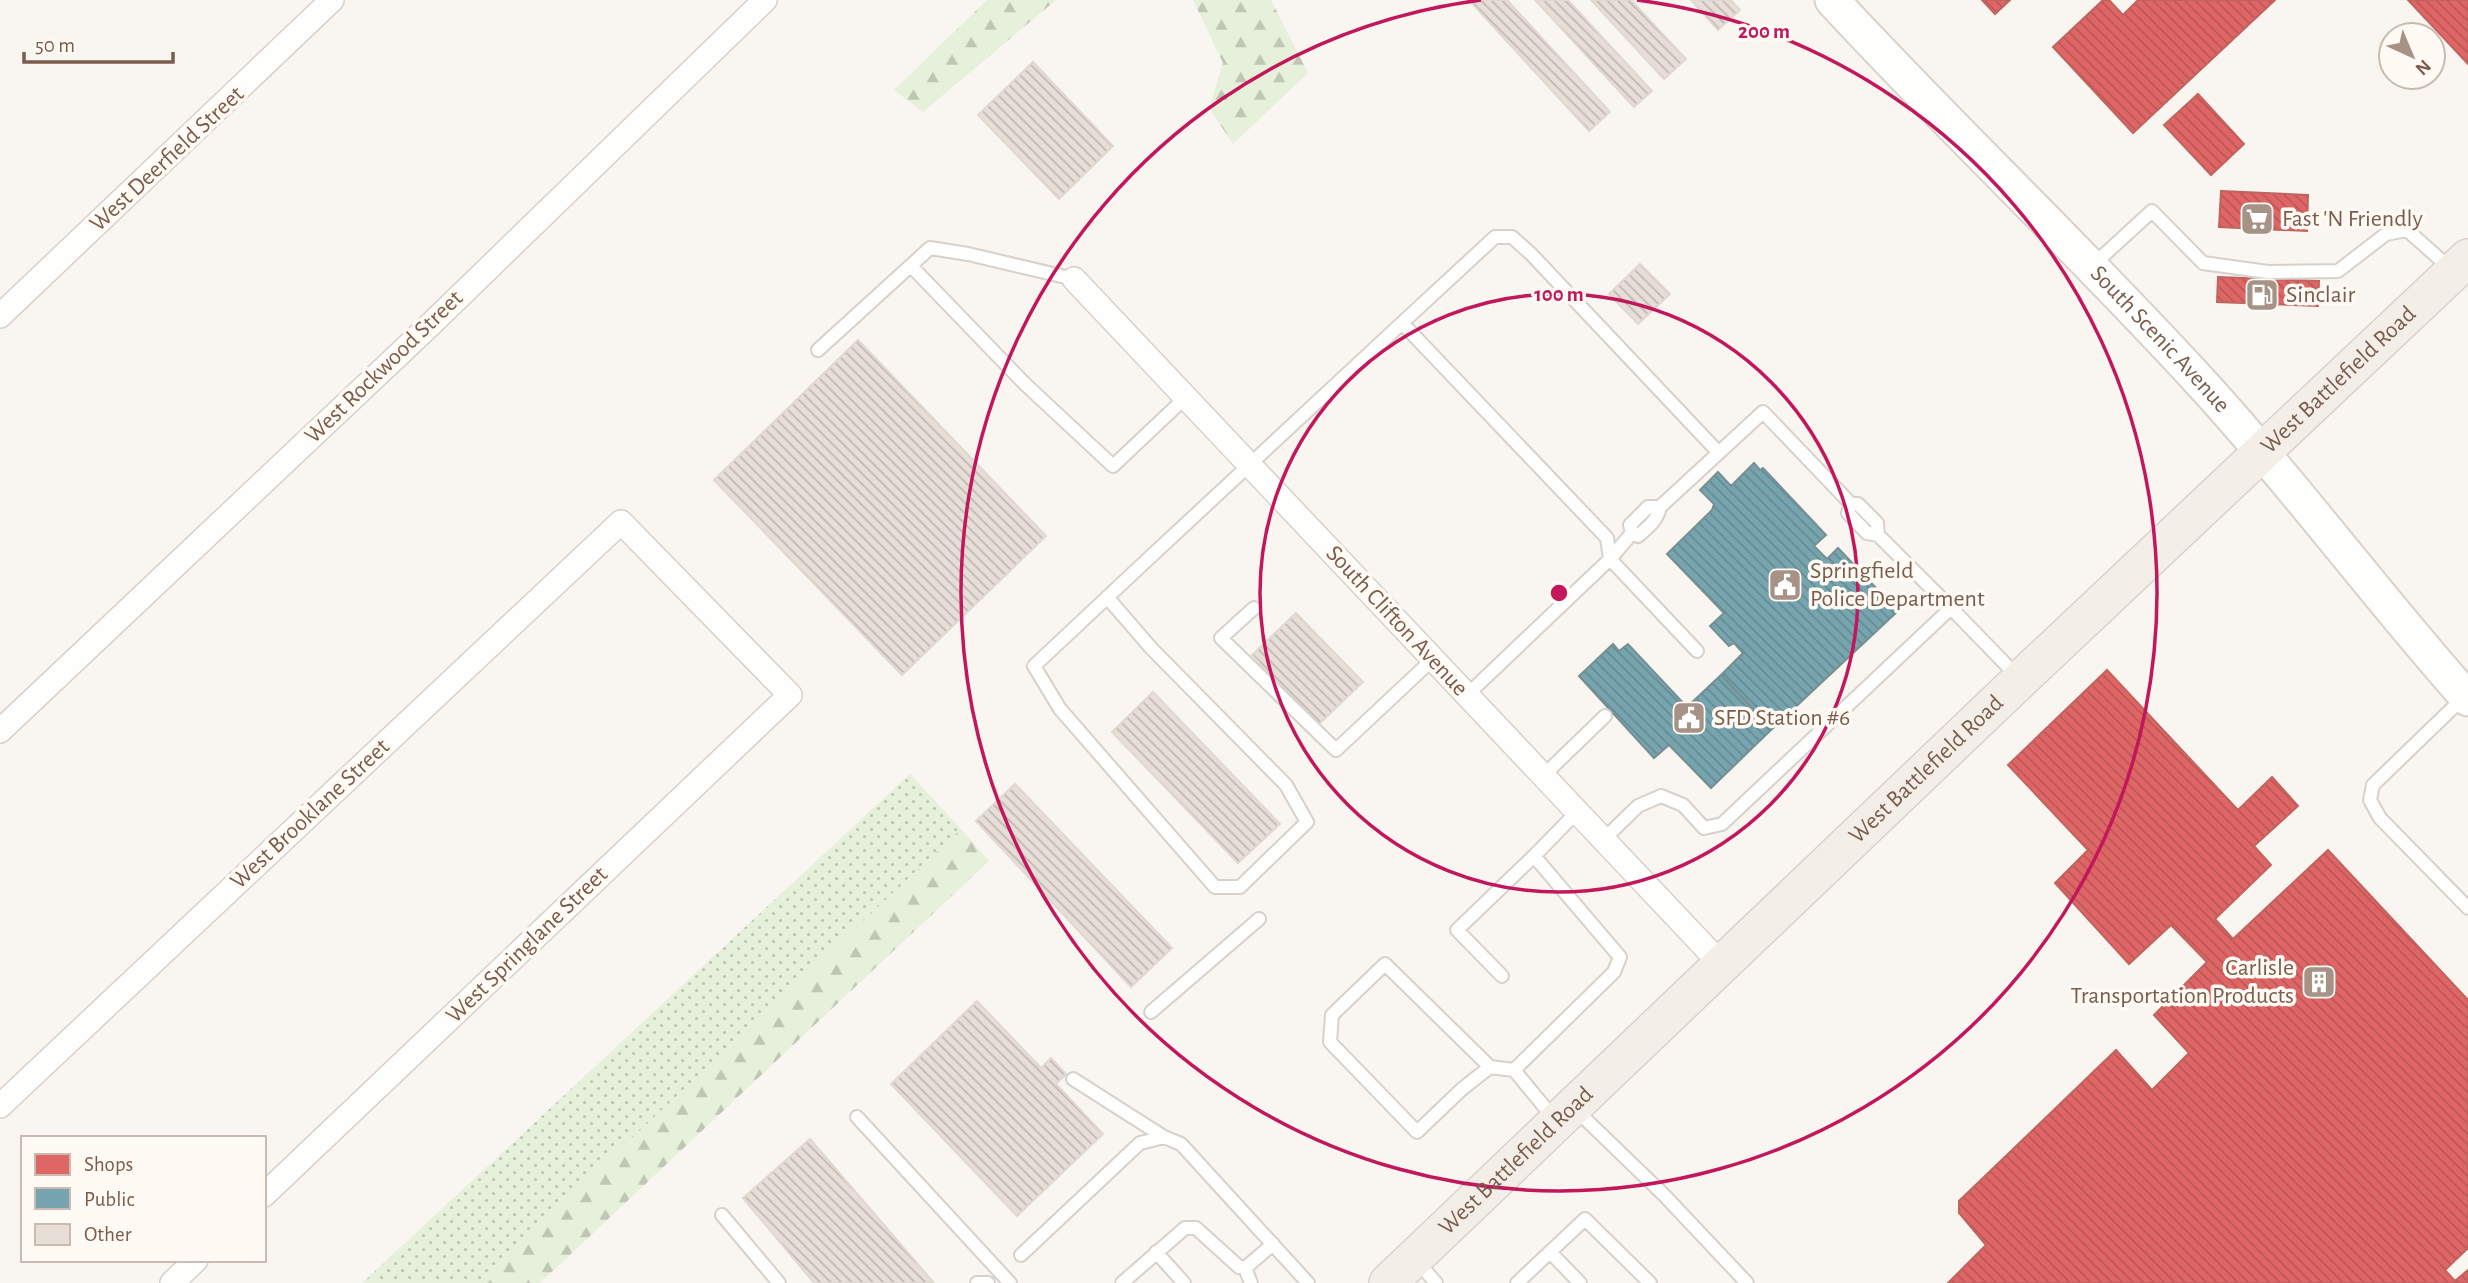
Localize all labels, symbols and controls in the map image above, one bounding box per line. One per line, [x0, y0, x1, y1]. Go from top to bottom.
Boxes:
scale bar [24, 21, 173, 65]
text: 200 m [1738, 21, 1790, 42]
north arrow [2377, 21, 2447, 91]
text: 50 m [35, 35, 75, 56]
text: N [2411, 56, 2434, 79]
street label: West Deerfield Street [85, 82, 249, 236]
supermarket icon: Fast 'N Friendly [2238, 200, 2276, 238]
place label: Fast 'N Friendly [2282, 207, 2423, 231]
street label: South Scenic Avenue [2086, 261, 2234, 417]
fuel station icon: Sinclair [2243, 276, 2281, 314]
place label: Sinclair [2286, 283, 2356, 307]
text: 100 m [1534, 284, 1584, 305]
street label: West Rockwood Street [301, 286, 468, 448]
street label: West Battlefield Road [2256, 302, 2420, 458]
street label: South Clifton Avenue [1321, 541, 1473, 701]
place label: Springfield Police Department [1810, 559, 1985, 611]
public building icon: Springfield Police Department [1766, 566, 1804, 604]
centre of rings [1547, 581, 1571, 605]
street label: West Battlefield Road [1845, 691, 2008, 848]
public building icon: SFD Station #6 [1670, 699, 1708, 737]
place label: SFD Station #6 [1714, 706, 1850, 730]
street label: West Brooklane Street [226, 734, 394, 894]
street label: West Springlane Street [442, 862, 612, 1028]
place label: Carlisle Transportation Products [2070, 956, 2294, 1008]
building icon: Carlisle Transportation Products [2300, 963, 2338, 1001]
street label: West Battlefield Road [1434, 1082, 1598, 1240]
legend [21, 1136, 266, 1262]
text: Shops [84, 1154, 133, 1175]
text: Public [84, 1189, 134, 1210]
text: Other [84, 1224, 132, 1245]

